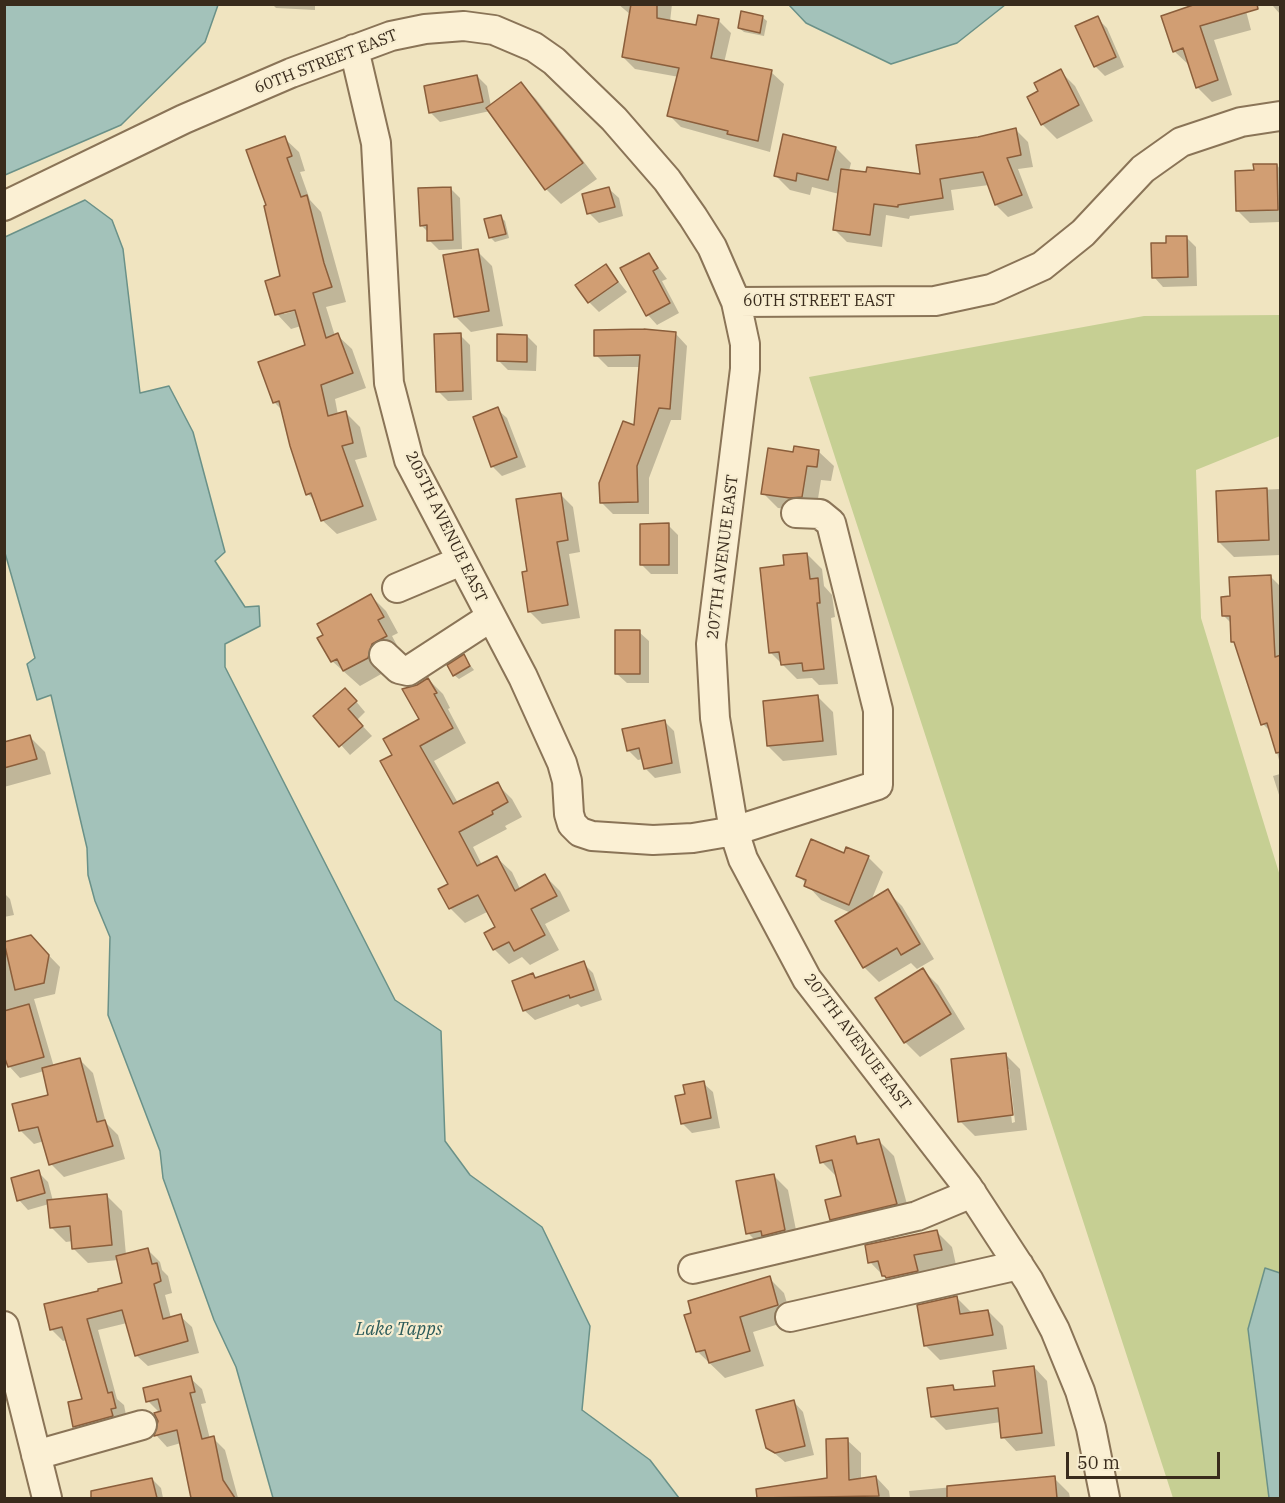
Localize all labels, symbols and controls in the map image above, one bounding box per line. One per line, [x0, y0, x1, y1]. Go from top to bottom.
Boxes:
street label: 60TH STREET EAST [252, 26, 400, 98]
street label: 60TH STREET EAST [743, 291, 895, 311]
street label: 205TH AVENUE EAST [401, 448, 491, 606]
street label: 207TH AVENUE EAST [703, 474, 743, 640]
street label: 207TH AVENUE EAST [799, 970, 915, 1114]
water label: Lake Tapps [356, 1319, 442, 1341]
scale bar [1069, 1440, 1224, 1478]
text: 50 m [1077, 1451, 1120, 1474]

